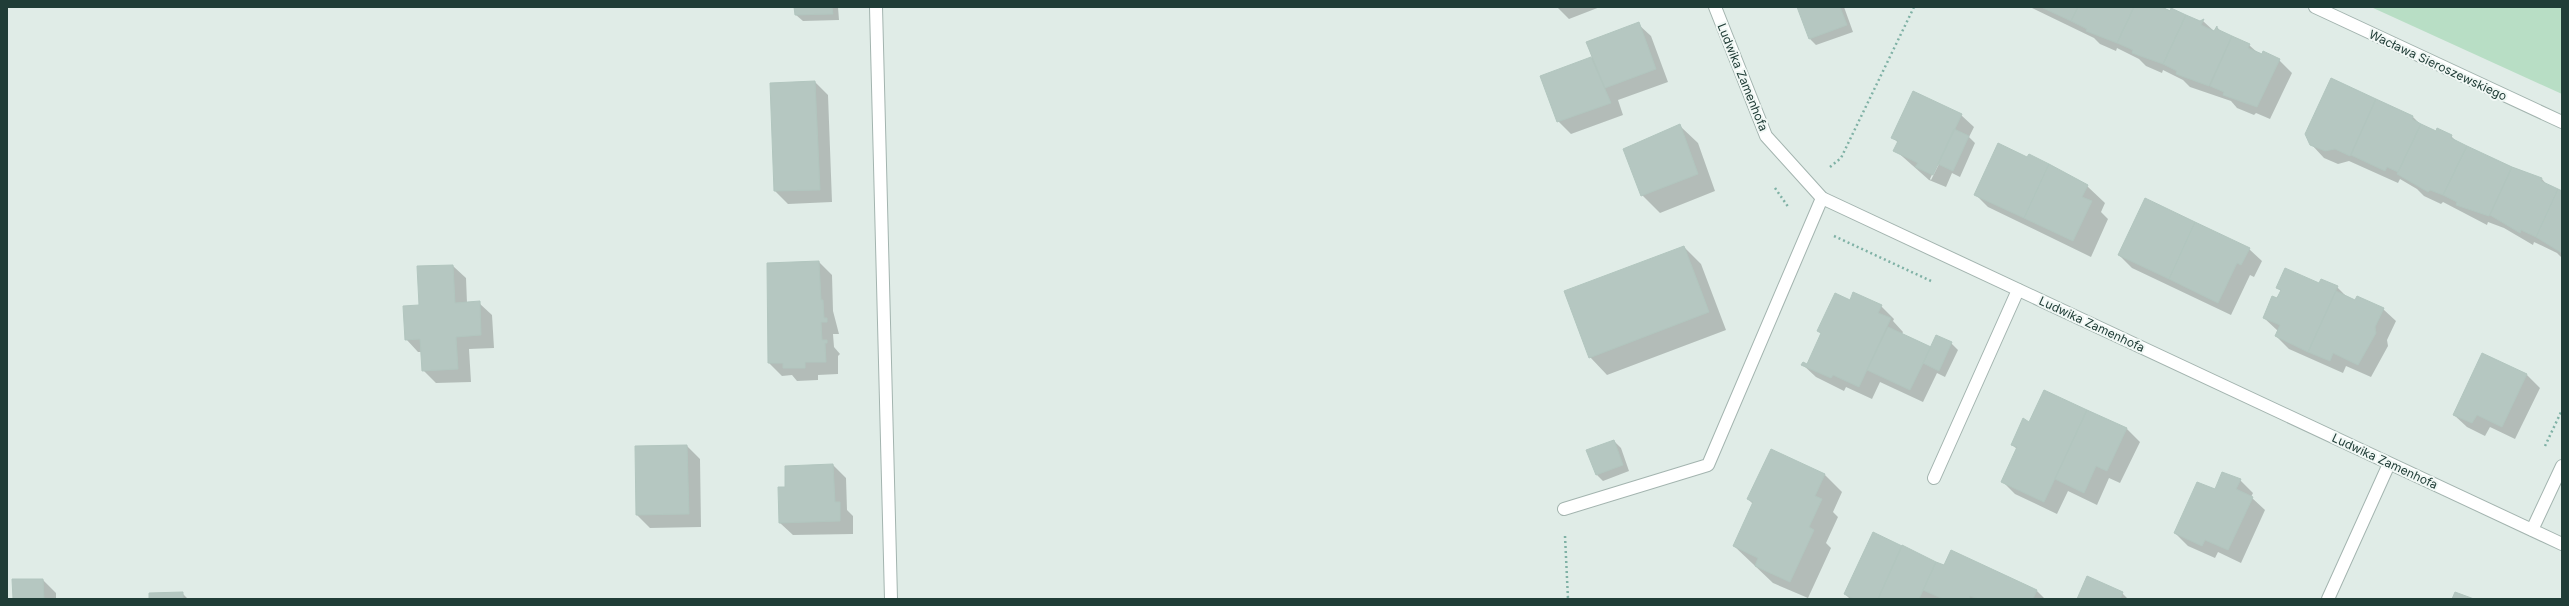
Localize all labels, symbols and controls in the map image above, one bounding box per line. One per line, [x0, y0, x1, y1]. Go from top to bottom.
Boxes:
street label: Ludwika Zamenhofa [1715, 21, 1771, 133]
street label: Wacława Sieroszewskiego [2367, 26, 2509, 104]
street label: Ludwika Zamenhofa [2037, 293, 2147, 355]
street label: Ludwika Zamenhofa [2330, 430, 2440, 492]

